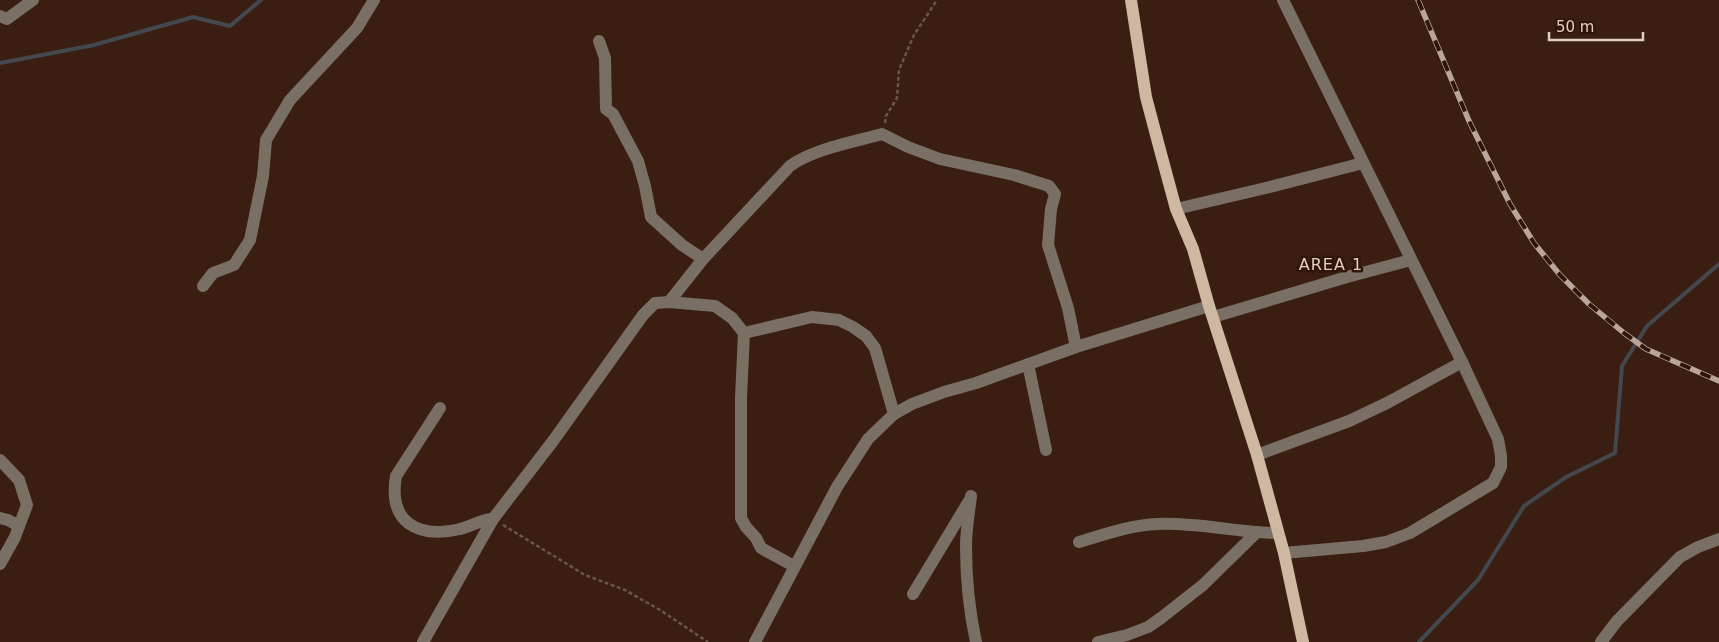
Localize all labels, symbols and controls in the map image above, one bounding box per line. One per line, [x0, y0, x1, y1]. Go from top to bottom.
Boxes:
scale bar [1549, 10, 1643, 42]
text: 50 m [1556, 18, 1594, 36]
district label: AREA 1 [1299, 255, 1363, 274]

